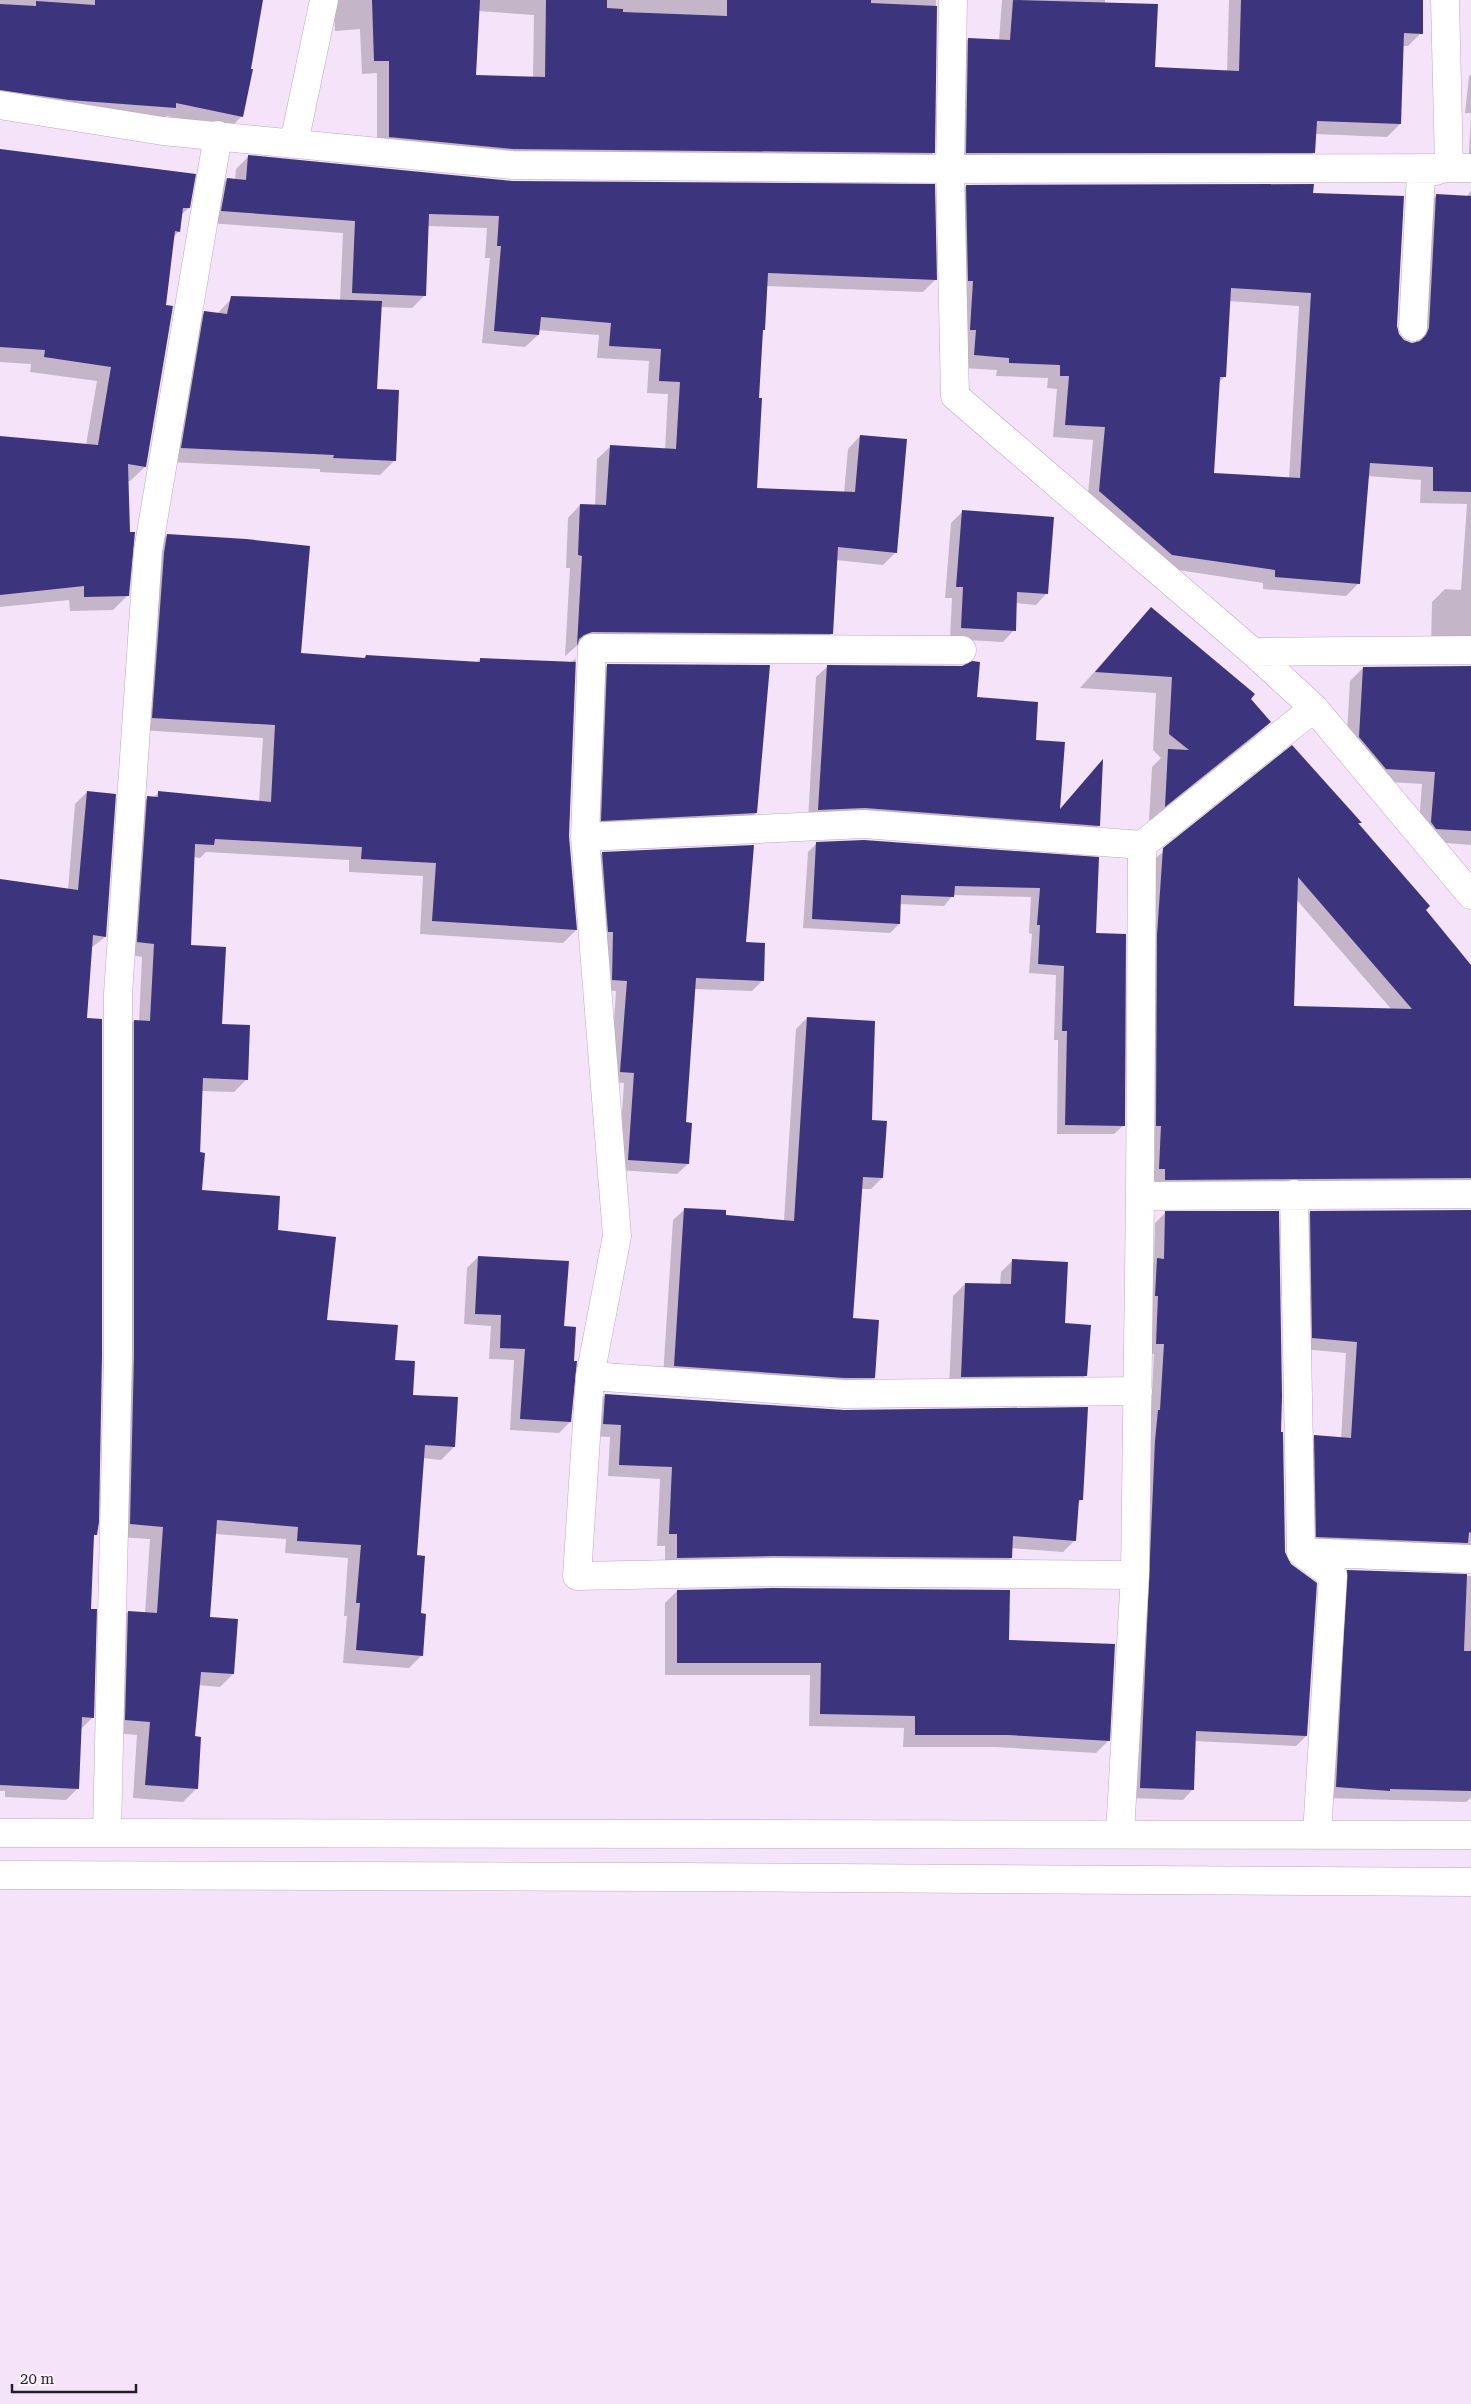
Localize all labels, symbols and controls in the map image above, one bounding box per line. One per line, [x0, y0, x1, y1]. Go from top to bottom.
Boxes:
scale bar [12, 2362, 136, 2394]
text: 20 m [20, 2370, 55, 2388]

